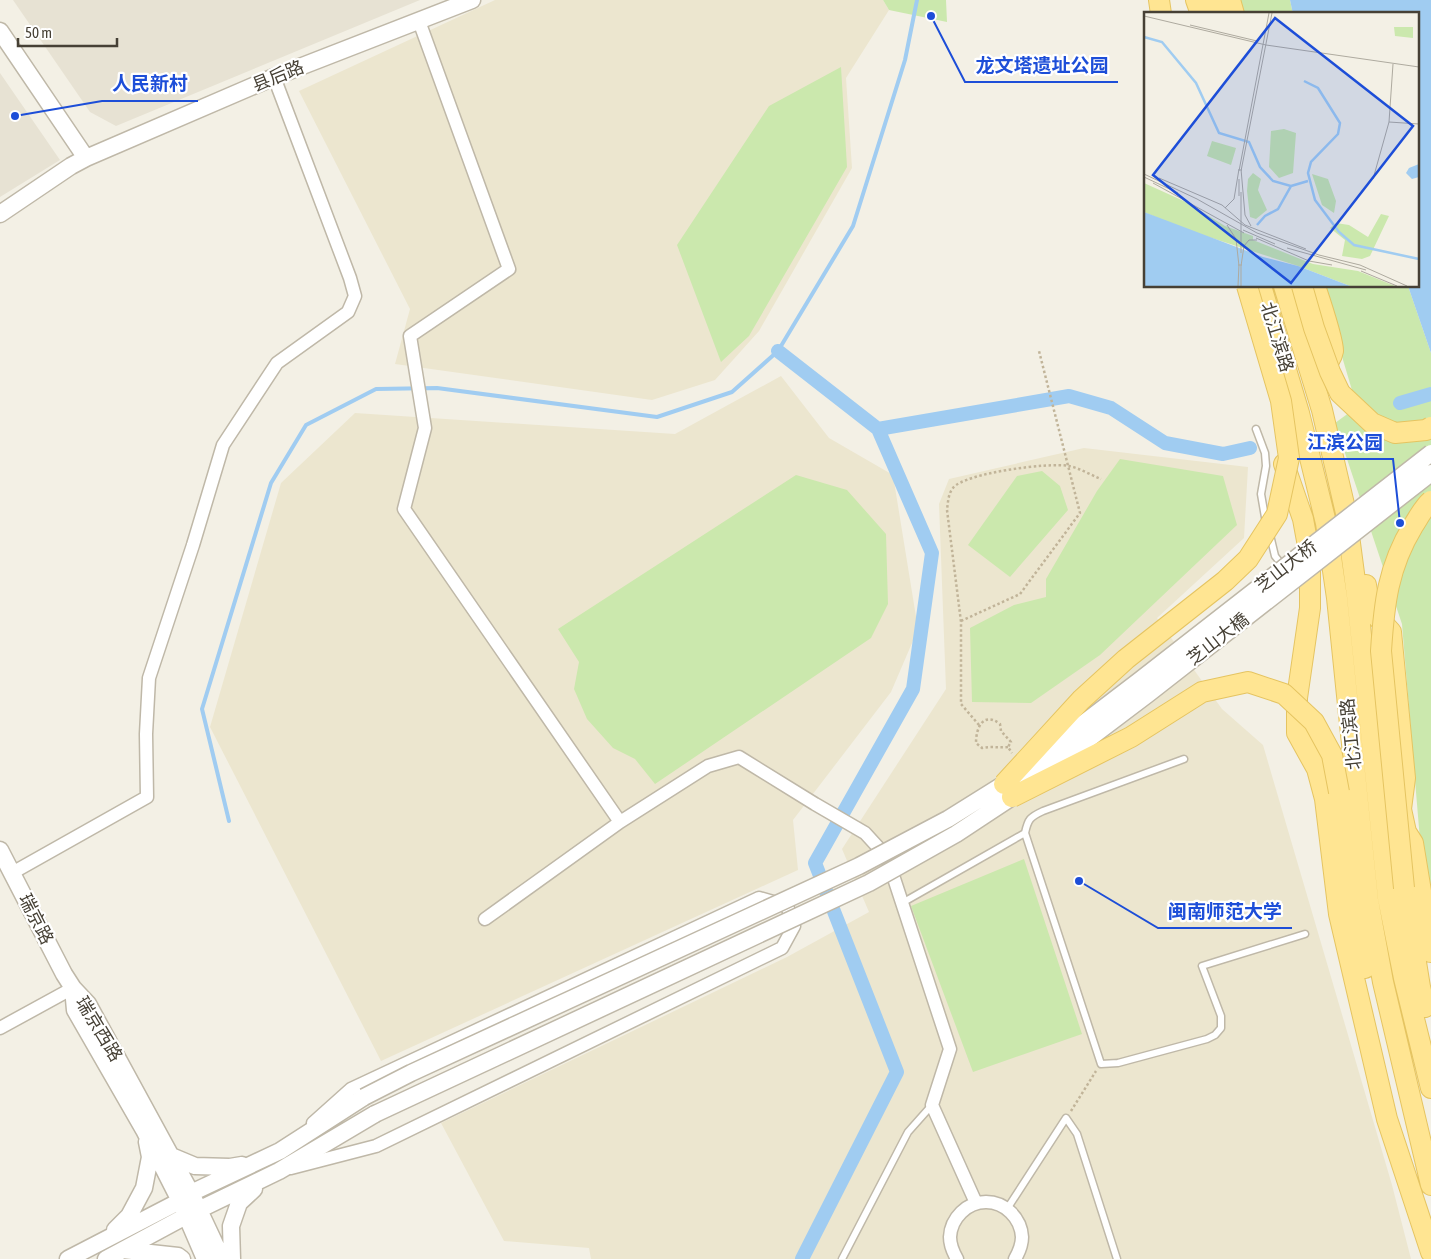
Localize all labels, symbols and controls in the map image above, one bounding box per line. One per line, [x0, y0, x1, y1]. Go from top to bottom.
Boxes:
inset map [1144, 12, 1418, 288]
scale bar [18, 15, 116, 47]
text: 50 m [25, 24, 52, 41]
callout: 龙文塔遗址公园 [965, 48, 1118, 82]
text: 龙文塔遗址公园 [975, 54, 1109, 76]
street label: 县后路 [249, 56, 307, 95]
callout: 人民新村 [102, 67, 198, 101]
text: 人民新村 [112, 72, 188, 94]
street label: 北江滨路 [1257, 299, 1298, 374]
callout: 江滨公园 [1297, 425, 1393, 459]
text: 江滨公园 [1307, 431, 1383, 453]
street label: 芝山大桥 [1251, 535, 1321, 596]
street label: 芝山大橋 [1183, 608, 1253, 669]
street label: 北江滨路 [1336, 697, 1365, 771]
street label: 瑞京路 [15, 890, 58, 948]
callout: 闽南师范大学 [1158, 894, 1292, 928]
text: 闽南师范大学 [1168, 900, 1282, 922]
street label: 瑞京西路 [72, 992, 127, 1065]

